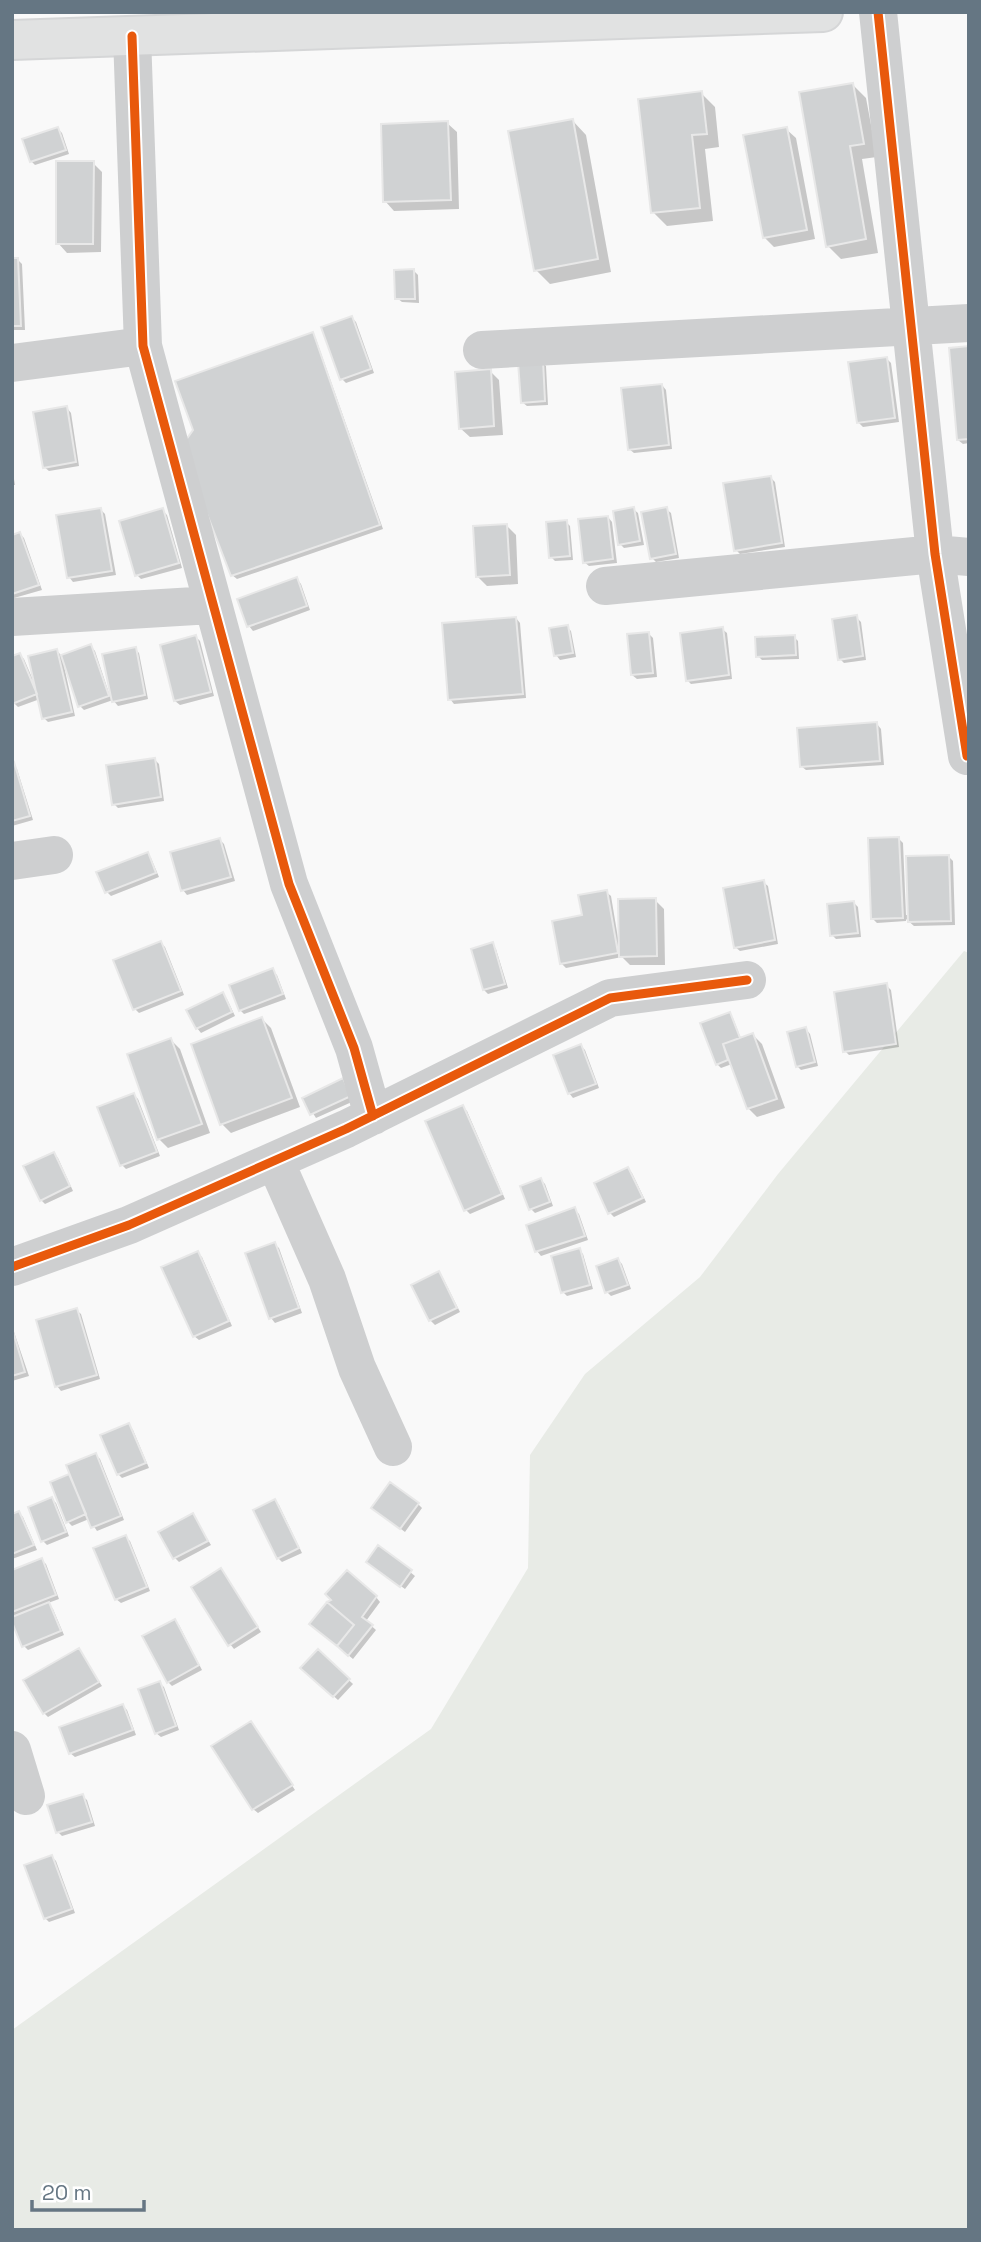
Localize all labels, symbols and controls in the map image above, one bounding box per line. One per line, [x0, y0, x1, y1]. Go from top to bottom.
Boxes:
scale bar [32, 2168, 144, 2212]
text: 20 m [42, 2179, 92, 2206]

